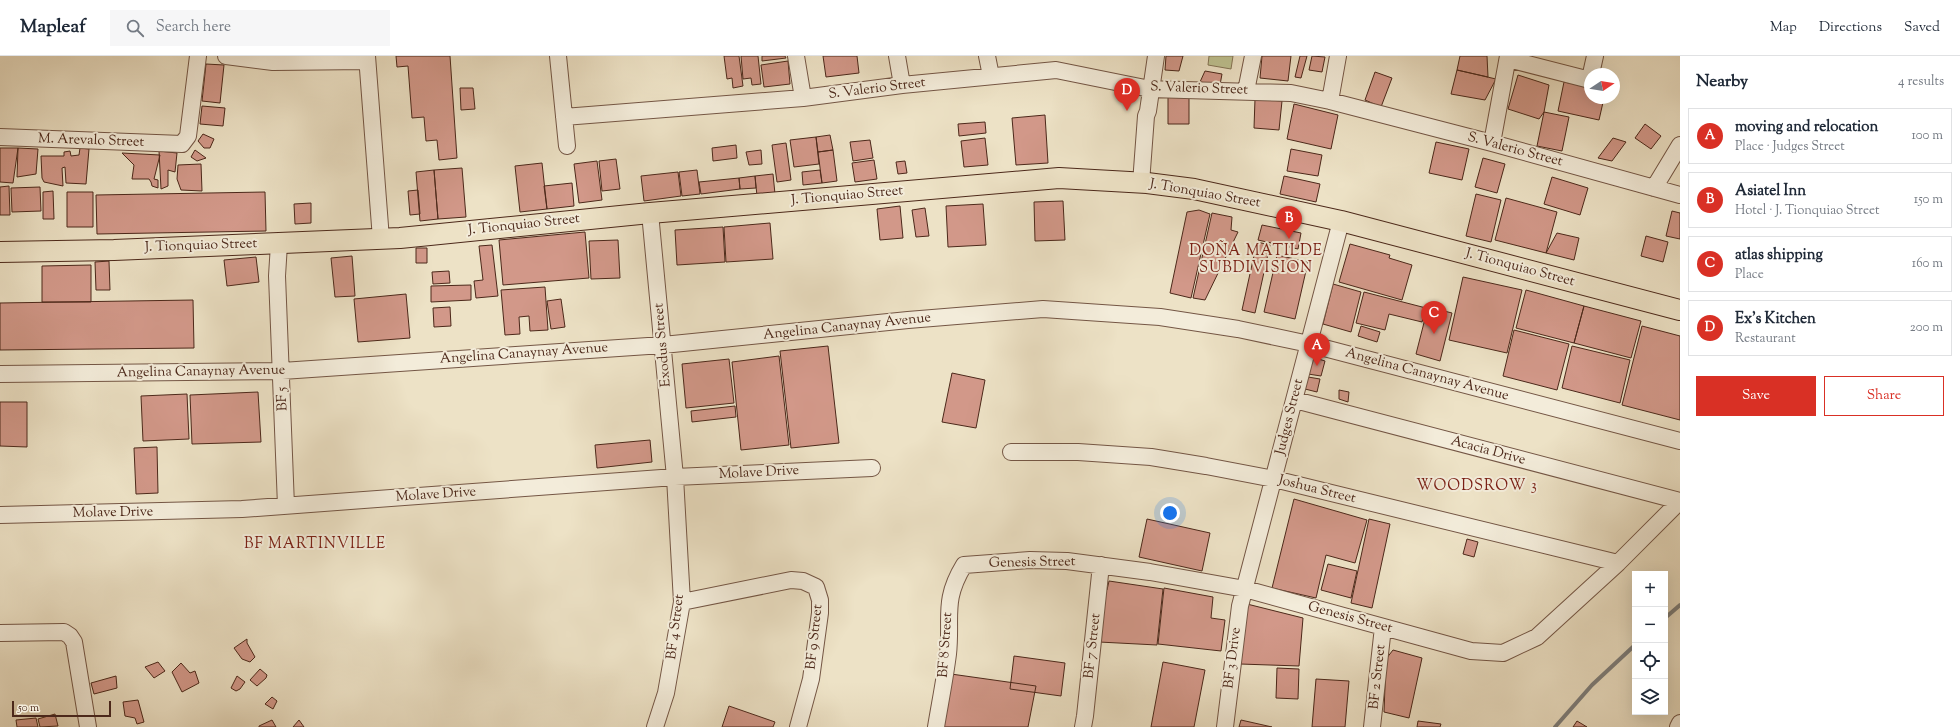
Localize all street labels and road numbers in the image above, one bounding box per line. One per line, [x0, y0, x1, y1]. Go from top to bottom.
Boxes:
street label: S. Valerio Street [827, 73, 927, 105]
street label: S. Valerio Street [1150, 77, 1248, 101]
street label: S. Valerio Street [1465, 128, 1565, 172]
street label: M. Arevalo Street [38, 129, 145, 153]
street label: J. Tionquiao Street [1147, 174, 1262, 214]
street label: J. Tionquiao Street [789, 181, 904, 211]
street label: J. Tionquiao Street [466, 209, 581, 241]
street label: J. Tionquiao Street [144, 234, 258, 258]
street label: J. Tionquiao Street [1462, 244, 1577, 292]
street label: Exodus Street [649, 302, 677, 388]
street label: Angelina Canaynay Avenue [762, 308, 932, 346]
street label: Angelina Canaynay Avenue [439, 338, 609, 370]
street label: Angelina Canaynay Avenue [1343, 344, 1511, 406]
street label: Angelina Canaynay Avenue [117, 361, 285, 383]
street label: Judges Street [1271, 377, 1309, 458]
street label: BF 5 [273, 386, 293, 412]
street label: Acacia Drive [1448, 431, 1528, 471]
street label: Molave Drive [718, 461, 800, 485]
street label: Joshua Street [1275, 471, 1358, 509]
street label: Molave Drive [395, 482, 477, 508]
street label: Molave Drive [73, 502, 153, 524]
street label: Genesis Street [988, 552, 1076, 574]
street label: BF 4 Street [662, 593, 690, 661]
street label: Genesis Street [1306, 597, 1395, 639]
street label: BF 9 Street [802, 603, 828, 671]
street label: BF 8 Street [934, 611, 958, 678]
street label: BF 7 Street [1080, 612, 1106, 680]
street label: BF 3 Drive [1219, 626, 1247, 690]
street label: BF 2 Street [1365, 643, 1391, 710]

